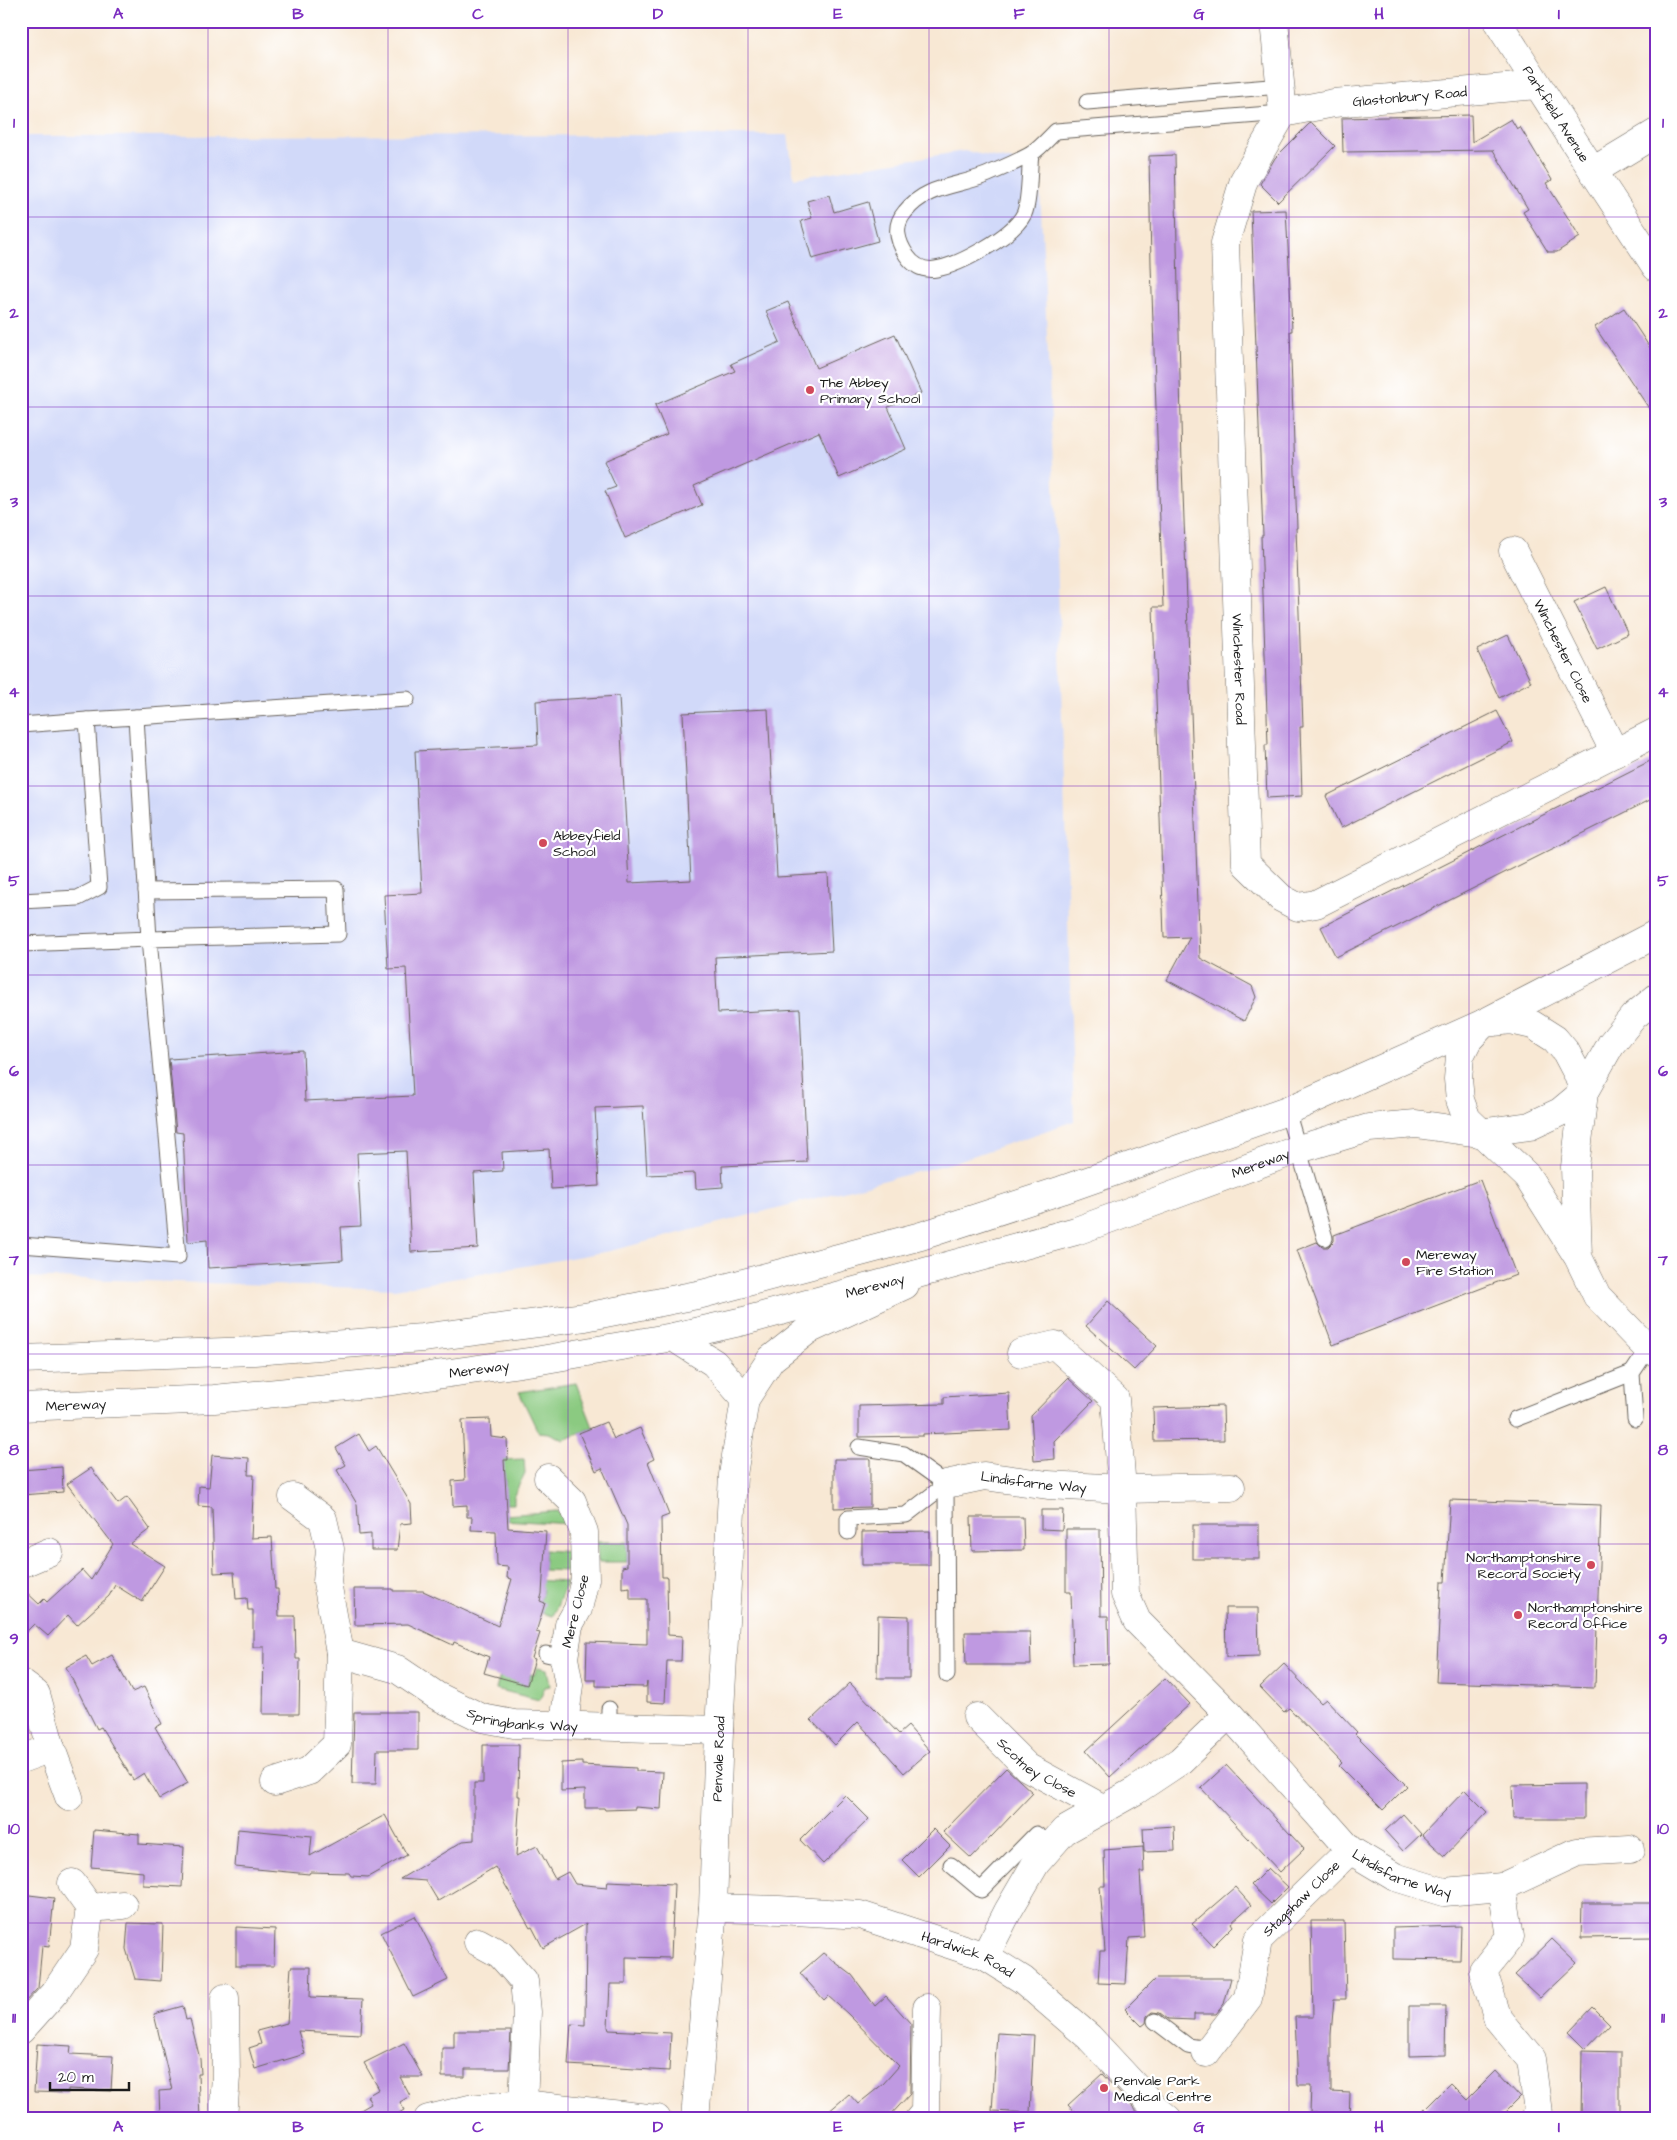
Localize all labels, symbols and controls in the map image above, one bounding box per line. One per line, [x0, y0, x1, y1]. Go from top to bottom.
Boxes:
text: A [113, 3, 124, 25]
text: B [292, 3, 304, 25]
text: C [472, 3, 484, 25]
text: D [653, 3, 664, 25]
text: E [833, 3, 843, 25]
text: F [1013, 3, 1025, 25]
text: G [1193, 3, 1205, 25]
text: H [1374, 3, 1384, 25]
text: I [1558, 3, 1560, 25]
street label: Parkfield Avenue [1517, 62, 1594, 167]
street label: Glastonbury Road [1352, 82, 1468, 112]
text: 1 [13, 112, 16, 134]
text: 1 [1662, 112, 1665, 134]
text: 2 [8, 302, 19, 324]
text: 2 [1657, 302, 1668, 324]
place label: The Abbey Primary School [820, 373, 921, 409]
marker: The Abbey Primary School [804, 384, 816, 396]
text: 3 [9, 491, 19, 513]
text: 3 [1658, 491, 1668, 513]
street label: Winchester Close [1528, 596, 1597, 707]
street label: Winchester Road [1227, 613, 1250, 725]
text: 4 [9, 681, 20, 703]
text: 4 [1658, 681, 1669, 703]
place label: Abbeyfield School [553, 826, 620, 862]
marker: Abbeyfield School [537, 837, 549, 849]
text: 5 [8, 870, 20, 892]
text: 5 [1657, 870, 1669, 892]
text: 6 [9, 1060, 19, 1082]
text: 6 [1658, 1060, 1668, 1082]
street label: Mereway [1229, 1144, 1293, 1184]
place label: Mereway Fire Station [1416, 1245, 1493, 1281]
text: 7 [8, 1249, 19, 1271]
text: 7 [1657, 1249, 1668, 1271]
marker: Mereway Fire Station [1400, 1256, 1412, 1268]
street label: Mereway [843, 1269, 907, 1304]
street label: Mereway [448, 1356, 511, 1384]
street label: Mereway [45, 1394, 107, 1417]
text: 8 [9, 1439, 20, 1461]
text: 8 [1658, 1439, 1669, 1461]
street label: Lindisfarne Way [979, 1467, 1088, 1498]
place label: Northamptonshire Record Society [1466, 1548, 1581, 1584]
marker: Northamptonshire Record Society [1585, 1559, 1597, 1571]
street label: Mere Close [557, 1572, 595, 1650]
place label: Northamptonshire Record Office [1528, 1598, 1643, 1634]
marker: Northamptonshire Record Office [1512, 1609, 1524, 1621]
text: 9 [9, 1628, 19, 1650]
text: 9 [1658, 1628, 1668, 1650]
street label: Springbanks Way [463, 1703, 578, 1737]
street label: Penvale Road [708, 1716, 731, 1802]
street label: Scotney Close [992, 1733, 1080, 1803]
text: 10 [8, 1818, 20, 1840]
text: 10 [1657, 1818, 1669, 1840]
street label: Lindisfarne Way [1348, 1845, 1452, 1903]
street label: Stagshaw Close [1258, 1856, 1345, 1941]
street label: Hardwick Road [919, 1927, 1018, 1983]
text: 11 [12, 2007, 17, 2029]
text: 11 [1661, 2007, 1666, 2029]
scale bar [50, 2060, 129, 2092]
text: 20 m [58, 2067, 94, 2088]
place label: Penvale Park Medical Centre [1114, 2071, 1212, 2107]
marker: Penvale Park Medical Centre [1098, 2082, 1110, 2094]
text: A [113, 2116, 124, 2138]
text: B [292, 2116, 304, 2138]
text: C [472, 2116, 484, 2138]
text: D [653, 2116, 664, 2138]
text: E [833, 2116, 843, 2138]
text: F [1013, 2116, 1025, 2138]
text: G [1193, 2116, 1205, 2138]
text: H [1374, 2116, 1384, 2138]
text: I [1558, 2116, 1560, 2138]

